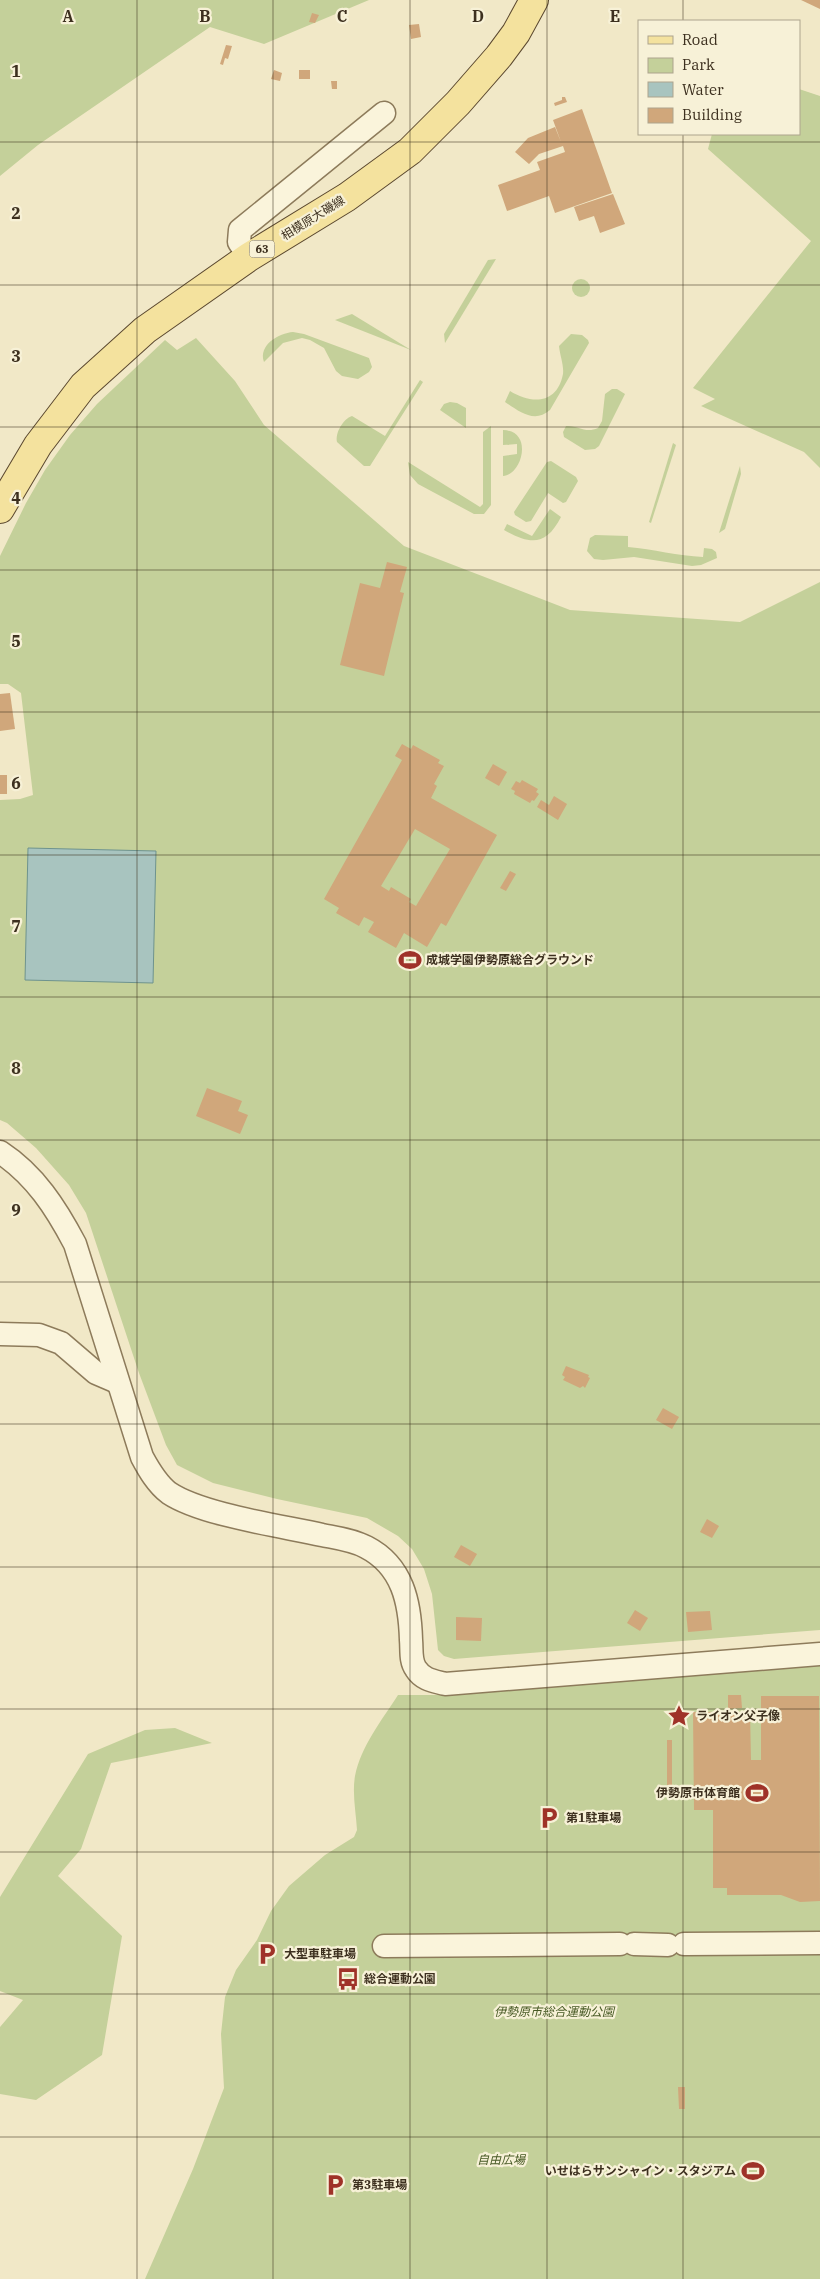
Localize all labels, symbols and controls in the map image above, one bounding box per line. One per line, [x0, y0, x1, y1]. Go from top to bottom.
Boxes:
text: A [62, 6, 74, 26]
text: B [199, 6, 211, 26]
text: C [337, 6, 347, 26]
text: D [472, 6, 484, 26]
text: E [610, 6, 620, 26]
legend [638, 20, 800, 135]
text: Road [682, 30, 718, 49]
text: Park [682, 55, 715, 74]
text: 1 [11, 61, 21, 81]
text: Water [682, 80, 724, 99]
text: Building [682, 105, 742, 124]
street label: 相模原大磯線 [278, 192, 347, 243]
text: 2 [11, 203, 21, 223]
road number: 63 [250, 240, 274, 258]
text: 3 [11, 346, 21, 366]
text: 4 [11, 488, 21, 508]
text: 5 [11, 631, 21, 651]
text: 6 [11, 773, 21, 793]
text: 7 [11, 916, 21, 936]
sports icon: 成城学園伊勢原総合グラウンド [397, 947, 423, 973]
place label: 成城学園伊勢原総合グラウンド [426, 952, 594, 967]
text: 8 [11, 1058, 21, 1078]
text: 9 [11, 1200, 21, 1220]
place icon: ライオン父子像 [666, 1703, 692, 1729]
place label: ライオン父子像 [696, 1708, 780, 1723]
sports icon: 伊勢原市体育館 [744, 1780, 770, 1806]
place label: 伊勢原市体育館 [656, 1785, 740, 1800]
parking icon: 第1駐車場 [536, 1805, 562, 1831]
place label: 第1駐車場 [566, 1810, 621, 1825]
parking icon: 大型車駐車場 [254, 1941, 280, 1967]
place label: 大型車駐車場 [284, 1946, 356, 1961]
bus stop icon: 総合運動公園 [335, 1966, 361, 1992]
place label: 総合運動公園 [364, 1971, 436, 1986]
park label: 伊勢原市総合運動公園 [494, 2004, 616, 2019]
park label: 自由広場 [477, 2152, 527, 2167]
sports icon: いせはらサンシャイン・スタジアム [740, 2158, 766, 2184]
place label: いせはらサンシャイン・スタジアム [545, 2163, 736, 2178]
parking icon: 第3駐車場 [322, 2172, 348, 2198]
place label: 第3駐車場 [352, 2177, 407, 2192]

